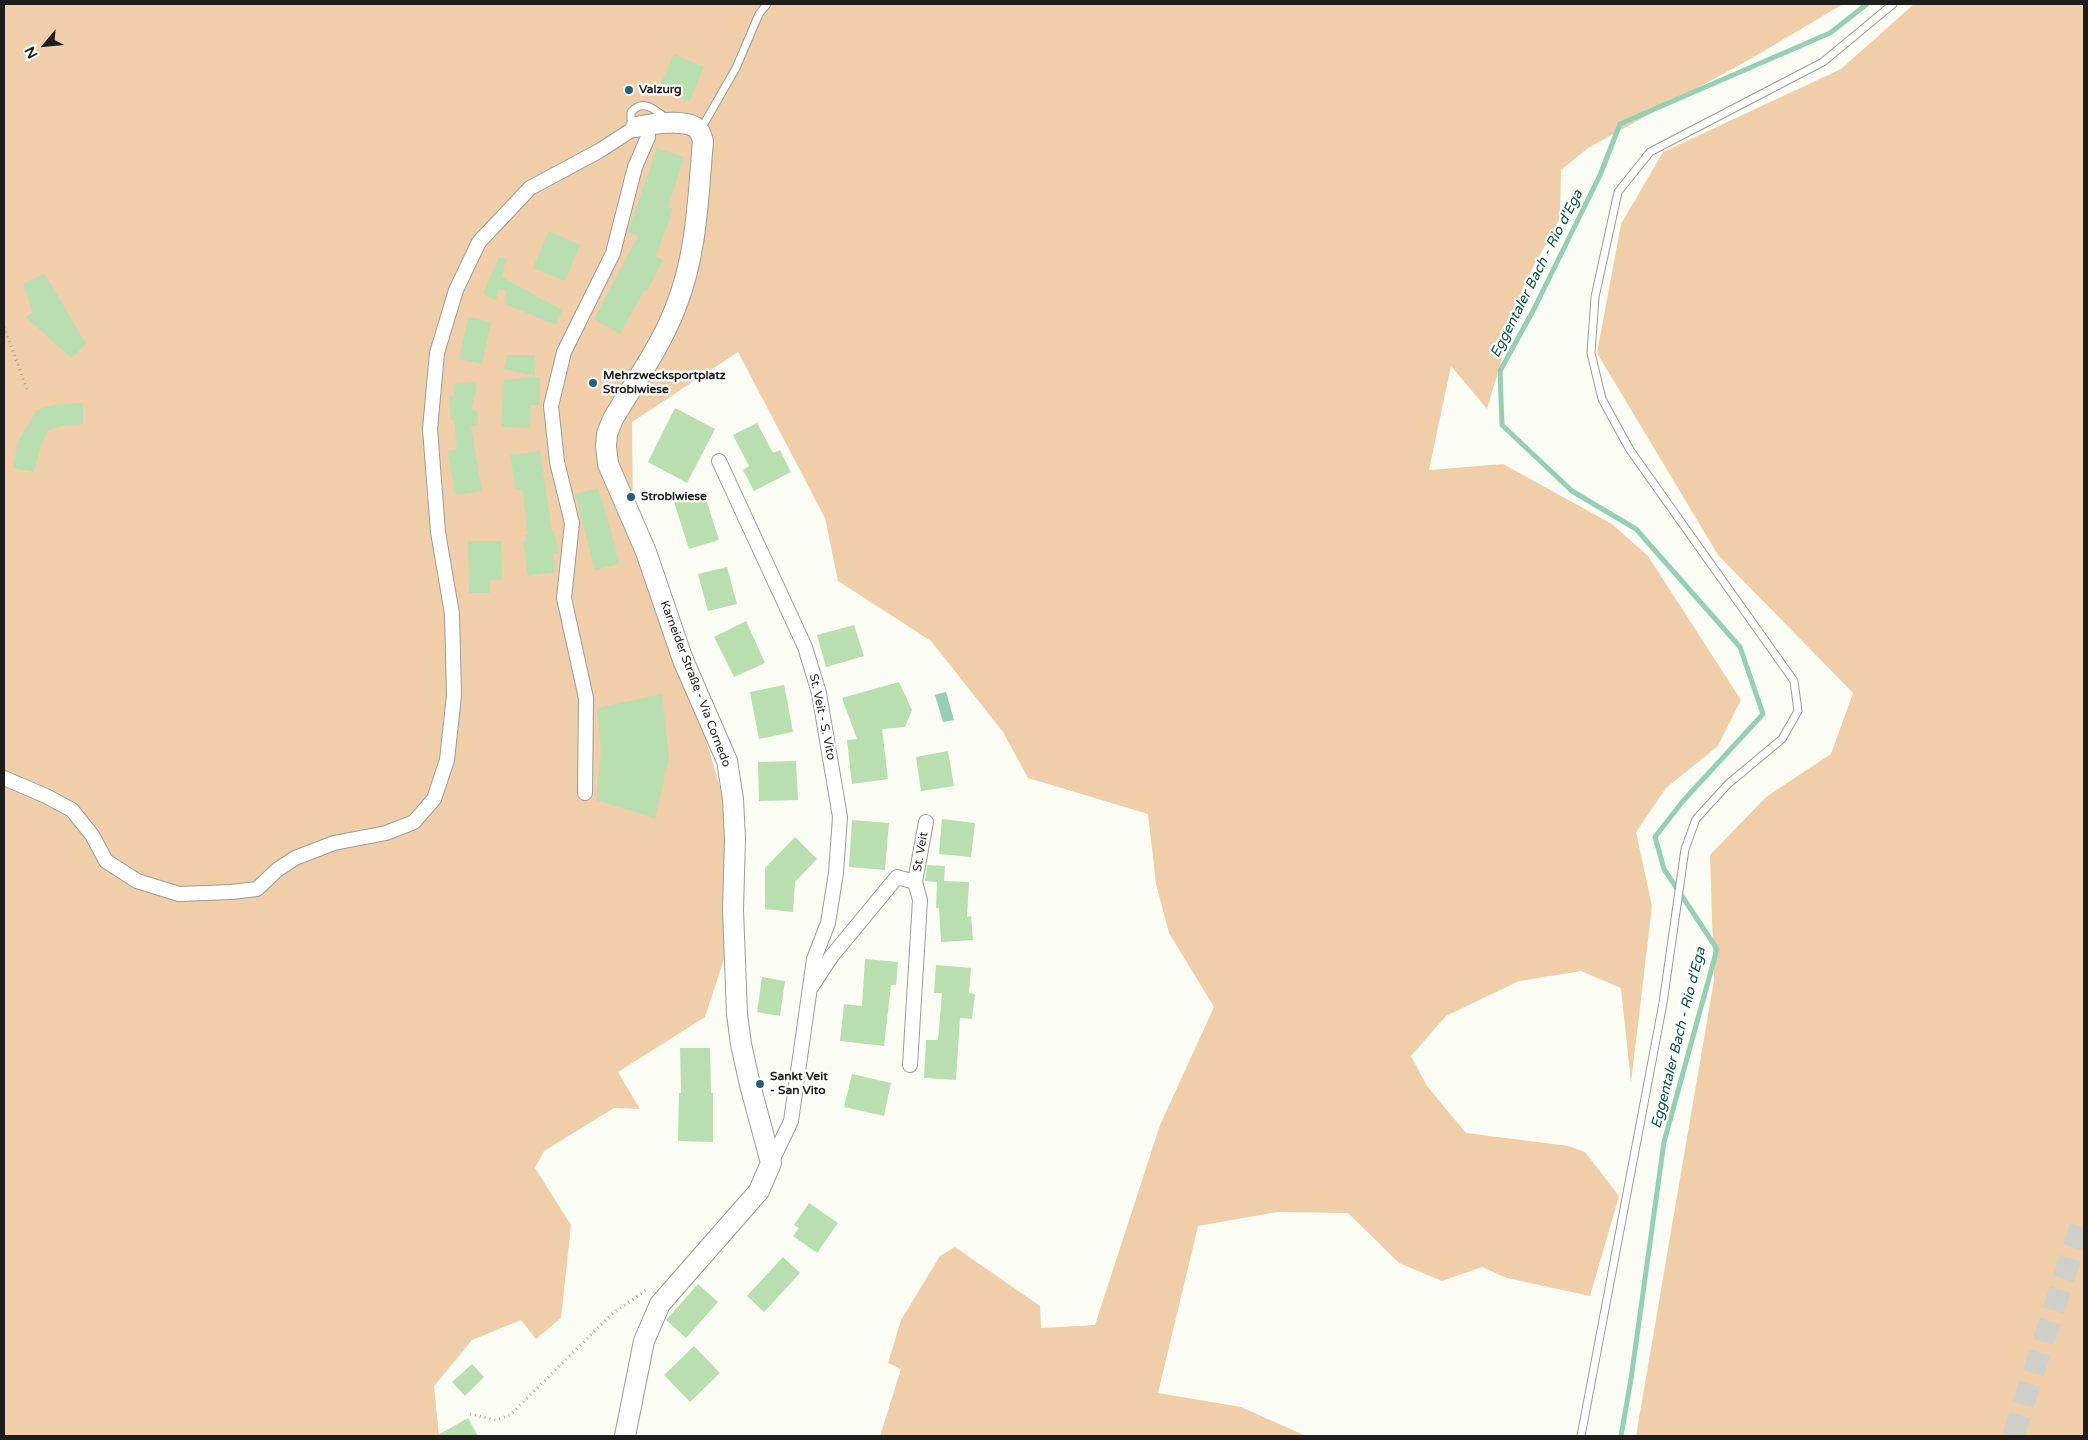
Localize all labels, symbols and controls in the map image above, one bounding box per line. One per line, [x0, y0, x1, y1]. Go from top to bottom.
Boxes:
north arrow [20, 20, 70, 70]
text: N [21, 43, 41, 61]
place label: Valzurg [639, 83, 682, 97]
marker: Valzurg [623, 84, 635, 96]
water label: Eggentaler Bach - Rio d'Ega [1487, 187, 1587, 361]
place label: Mehrzwecksportplatz Stroblwiese [603, 369, 726, 397]
marker: Mehrzwecksportplatz Stroblwiese [587, 377, 599, 389]
place label: Stroblwiese [641, 490, 707, 504]
marker: Stroblwiese [625, 491, 637, 503]
street label: Karneider Straße - Via Cornedo [657, 599, 733, 769]
street label: St. Veit - S. Vito [806, 673, 838, 761]
street label: St. Veit [910, 831, 932, 873]
water label: Eggentaler Bach - Rio d'Ega [1648, 946, 1710, 1130]
place label: Sankt Veit - San Vito [770, 1070, 828, 1098]
marker: Sankt Veit - San Vito [754, 1078, 766, 1090]

